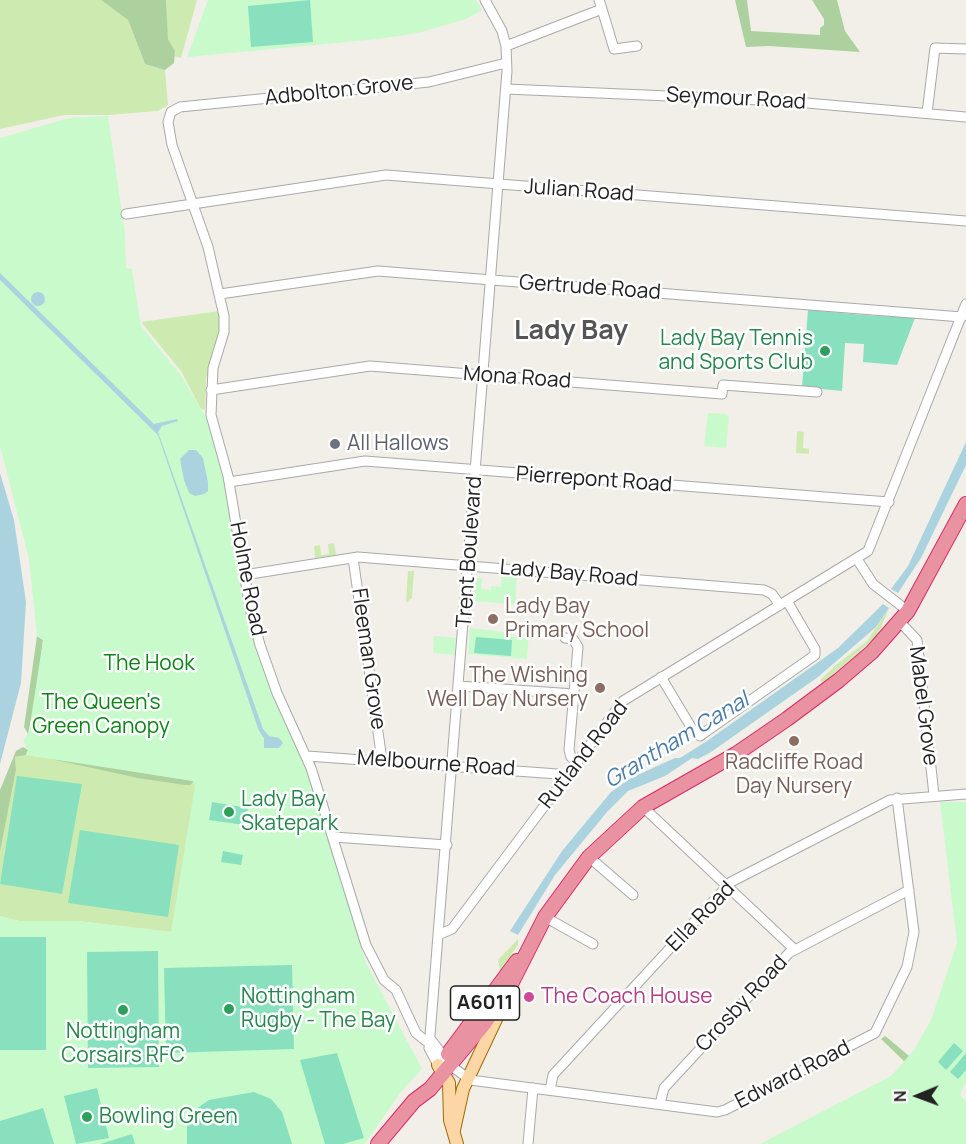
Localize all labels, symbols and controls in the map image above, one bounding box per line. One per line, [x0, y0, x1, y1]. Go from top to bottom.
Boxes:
street label: Adbolton Grove [263, 71, 415, 111]
street label: Seymour Road [665, 83, 807, 115]
street label: Julian Road [523, 175, 635, 207]
street label: Gertrude Road [518, 270, 662, 306]
district label: Lady Bay [514, 315, 628, 347]
place label: Lady Bay Tennis and Sports Club [658, 326, 813, 376]
marker: Lady Bay Tennis and Sports Club [818, 344, 832, 358]
street label: Mona Road [462, 362, 572, 394]
place label: All Hallows [347, 431, 449, 457]
marker: All Hallows [328, 437, 342, 451]
street label: Pierrepont Road [515, 462, 673, 498]
street label: Trent Boulevard [452, 475, 488, 629]
street label: Holme Road [224, 520, 270, 638]
street label: Lady Bay Road [499, 555, 639, 593]
street label: Fleeman Grove [346, 587, 390, 731]
place label: Lady Bay Primary School [505, 594, 649, 644]
marker: Lady Bay Primary School [486, 612, 500, 626]
street label: Mabel Grove [903, 645, 943, 767]
park label: The Hook [103, 651, 195, 677]
place label: The Wishing Well Day Nursery [427, 663, 588, 713]
marker: The Wishing Well Day Nursery [593, 681, 607, 695]
water label: Grantham Canal [600, 687, 754, 795]
park label: The Queen's Green Canopy [32, 690, 170, 740]
street label: Rutland Road [534, 696, 634, 814]
marker: Radcliffe Road Day Nursery [787, 734, 801, 748]
street label: Melbourne Road [356, 746, 516, 782]
place label: Radcliffe Road Day Nursery [725, 750, 863, 800]
place label: Lady Bay Skatepark [241, 787, 338, 837]
marker: Lady Bay Skatepark [222, 805, 236, 819]
street label: Ella Road [662, 877, 740, 957]
street label: Crosby Road [691, 951, 793, 1057]
place label: Nottingham Rugby - The Bay [241, 984, 396, 1034]
place label: The Coach House [541, 984, 712, 1010]
road number: A6011 [450, 986, 520, 1020]
marker: The Coach House [522, 990, 536, 1004]
marker: Nottingham Rugby - The Bay [222, 1002, 236, 1016]
marker: Nottingham Corsairs RFC [116, 1003, 130, 1017]
place label: Nottingham Corsairs RFC [61, 1019, 185, 1069]
street label: Edward Road [731, 1035, 855, 1115]
north arrow [888, 1066, 948, 1126]
text: N [889, 1090, 911, 1102]
place label: Bowling Green [99, 1104, 238, 1130]
marker: Bowling Green [80, 1110, 94, 1124]

